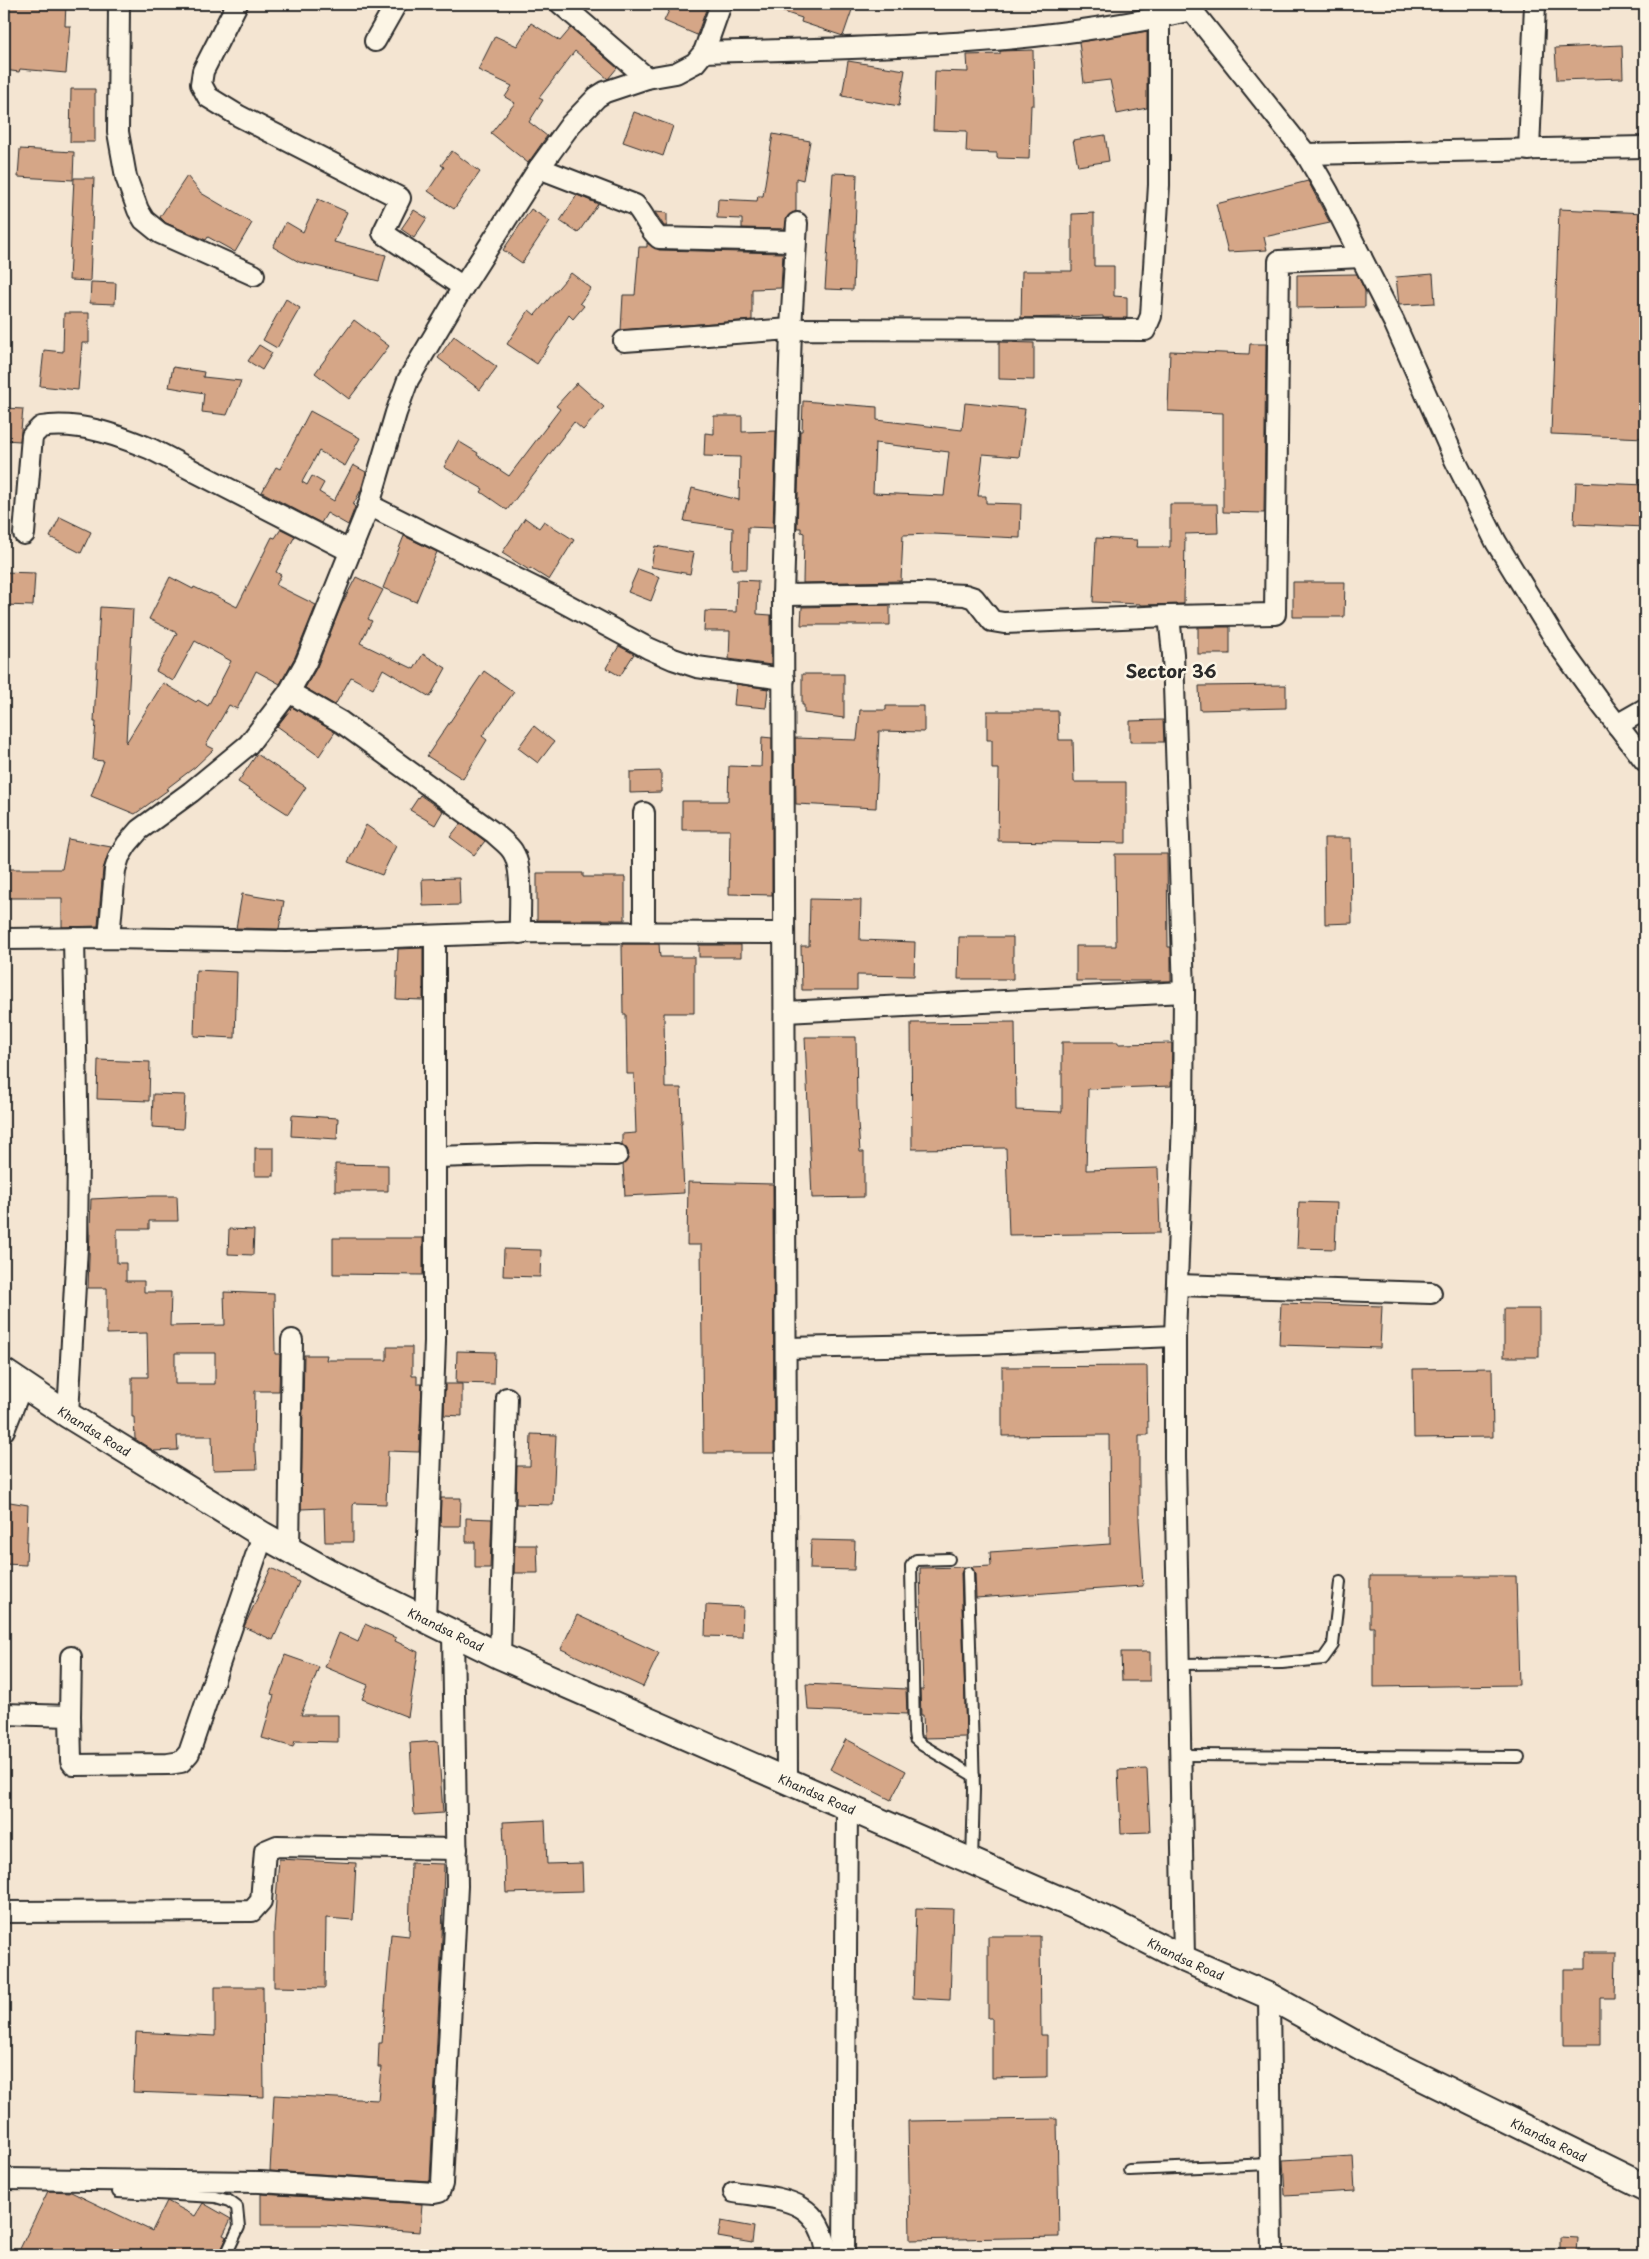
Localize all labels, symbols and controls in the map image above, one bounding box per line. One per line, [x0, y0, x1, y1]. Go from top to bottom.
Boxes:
district label: Sector 36 [1125, 657, 1217, 684]
street label: Khandsa Road [54, 1402, 134, 1461]
street label: Khandsa Road [405, 1603, 487, 1656]
street label: Khandsa Road [775, 1769, 859, 1819]
street label: Khandsa Road [1144, 1933, 1227, 1984]
street label: Khandsa Road [1508, 2114, 1590, 2166]

